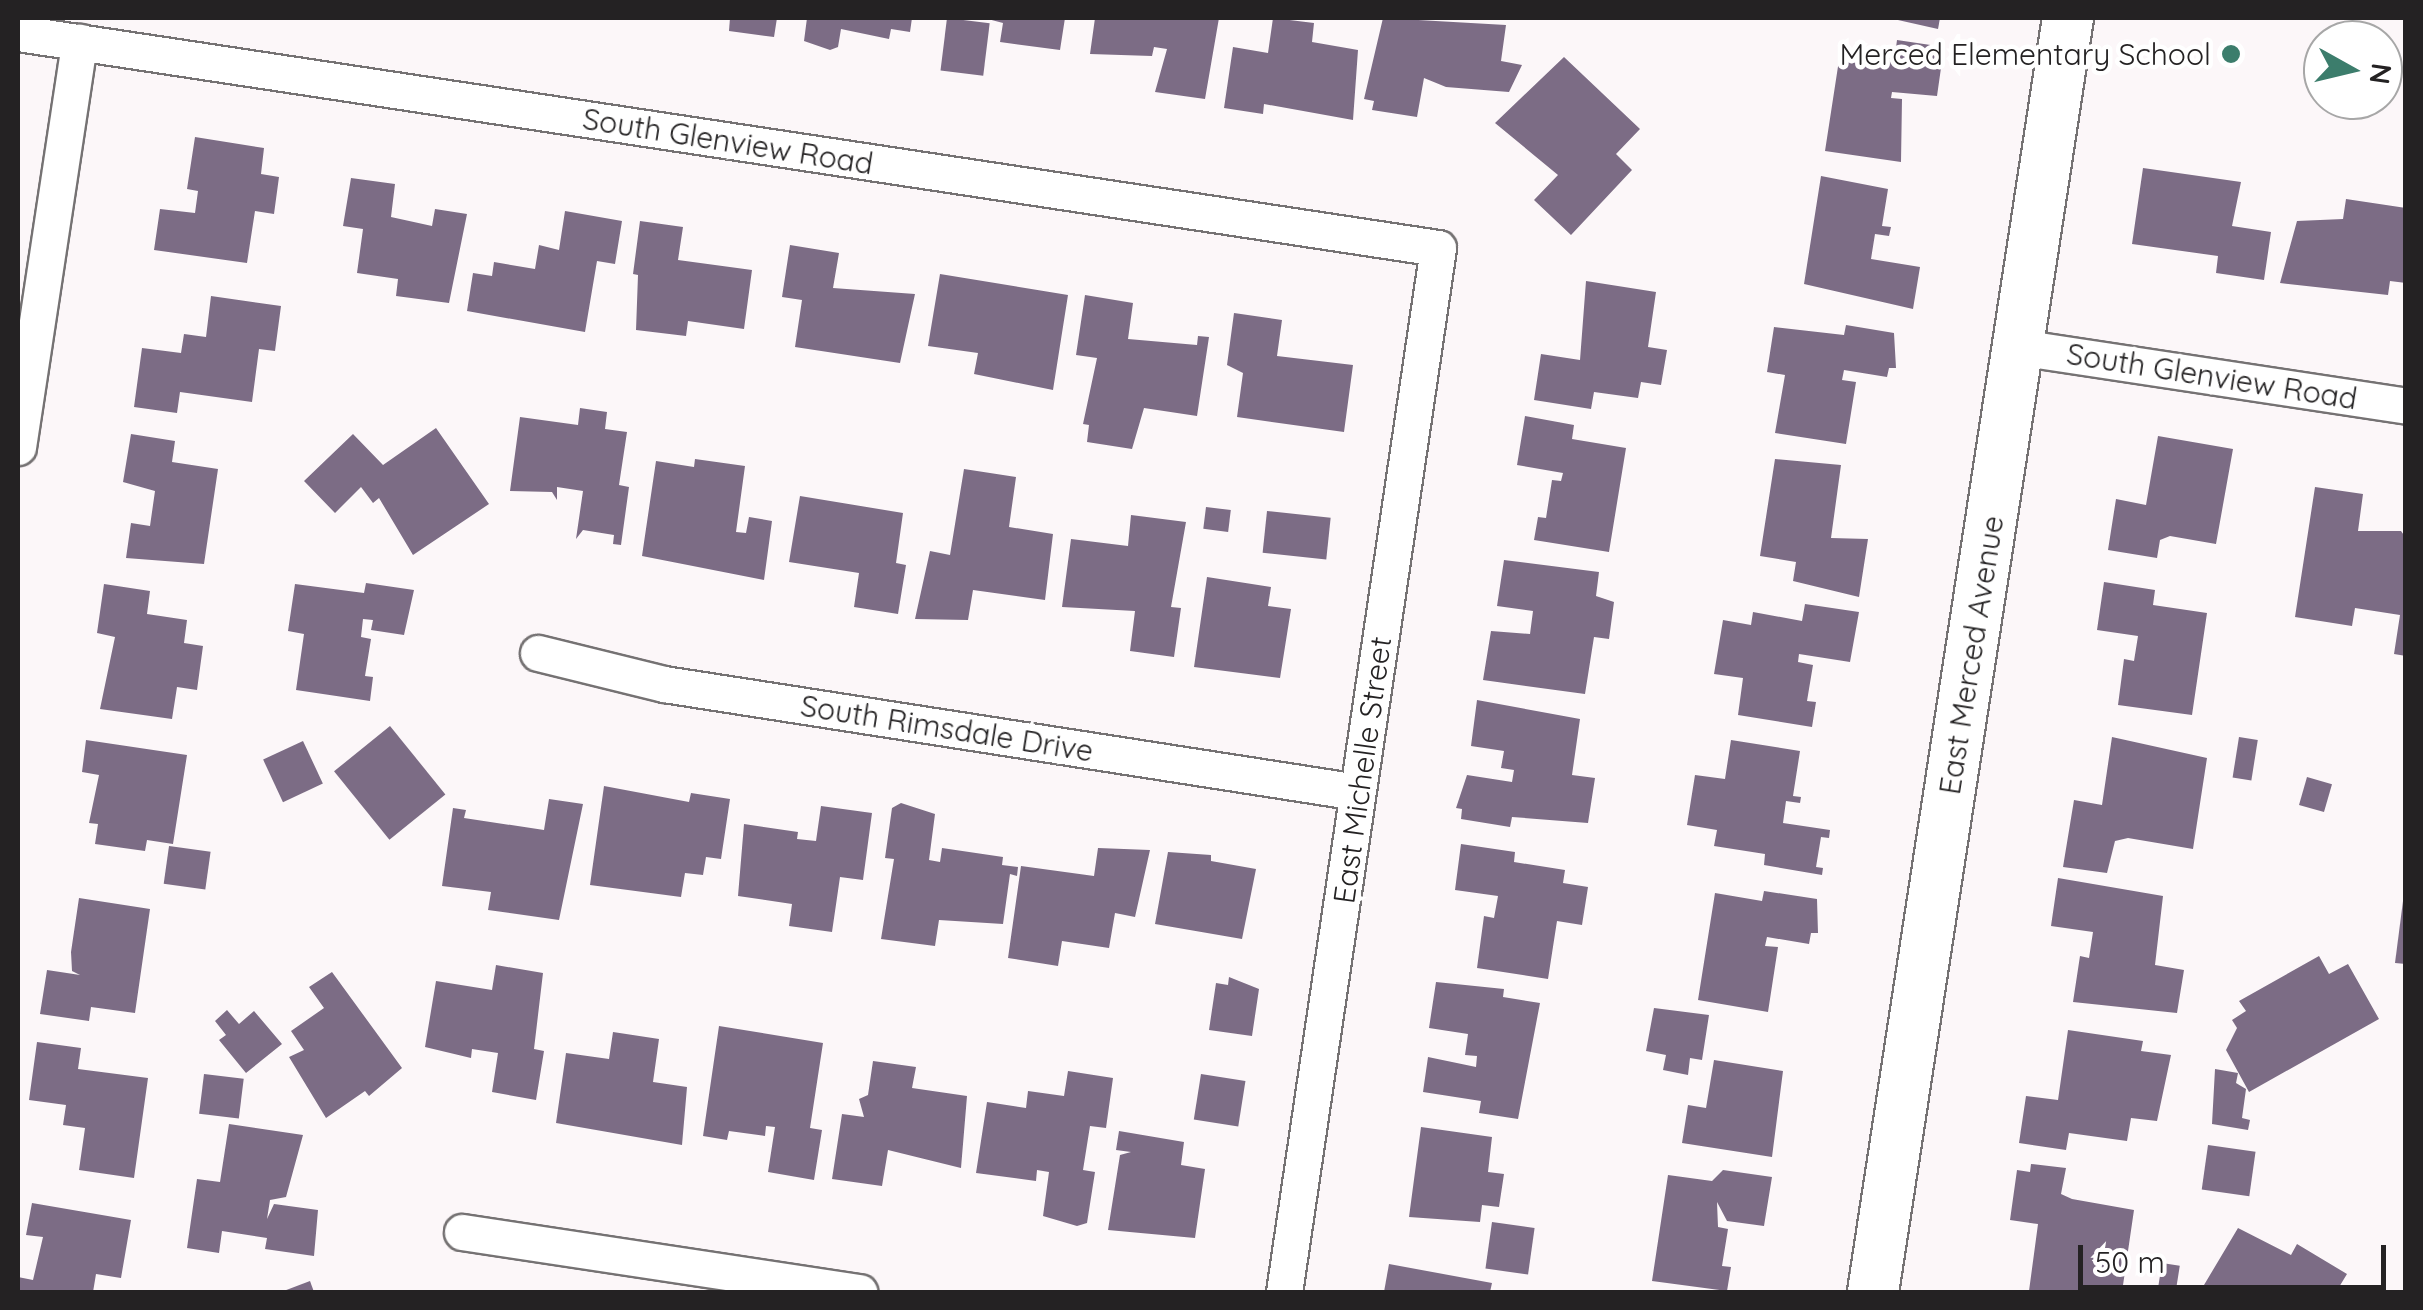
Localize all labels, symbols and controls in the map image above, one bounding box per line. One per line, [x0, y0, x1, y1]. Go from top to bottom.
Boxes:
north arrow [2303, 20, 2403, 120]
place label: Merced Elementary School [1840, 36, 2211, 72]
marker: Merced Elementary School [2220, 43, 2242, 65]
text: N [2362, 61, 2400, 87]
street label: South Glenview Road [580, 100, 876, 182]
street label: South Glenview Road [2064, 335, 2360, 417]
street label: East Merced Avenue [1931, 513, 2011, 797]
street label: East Michelle Street [1325, 634, 1399, 906]
street label: South Rimsdale Drive [798, 687, 1096, 769]
scale bar [2083, 1225, 2390, 1287]
text: 50 m [2095, 1243, 2165, 1281]

